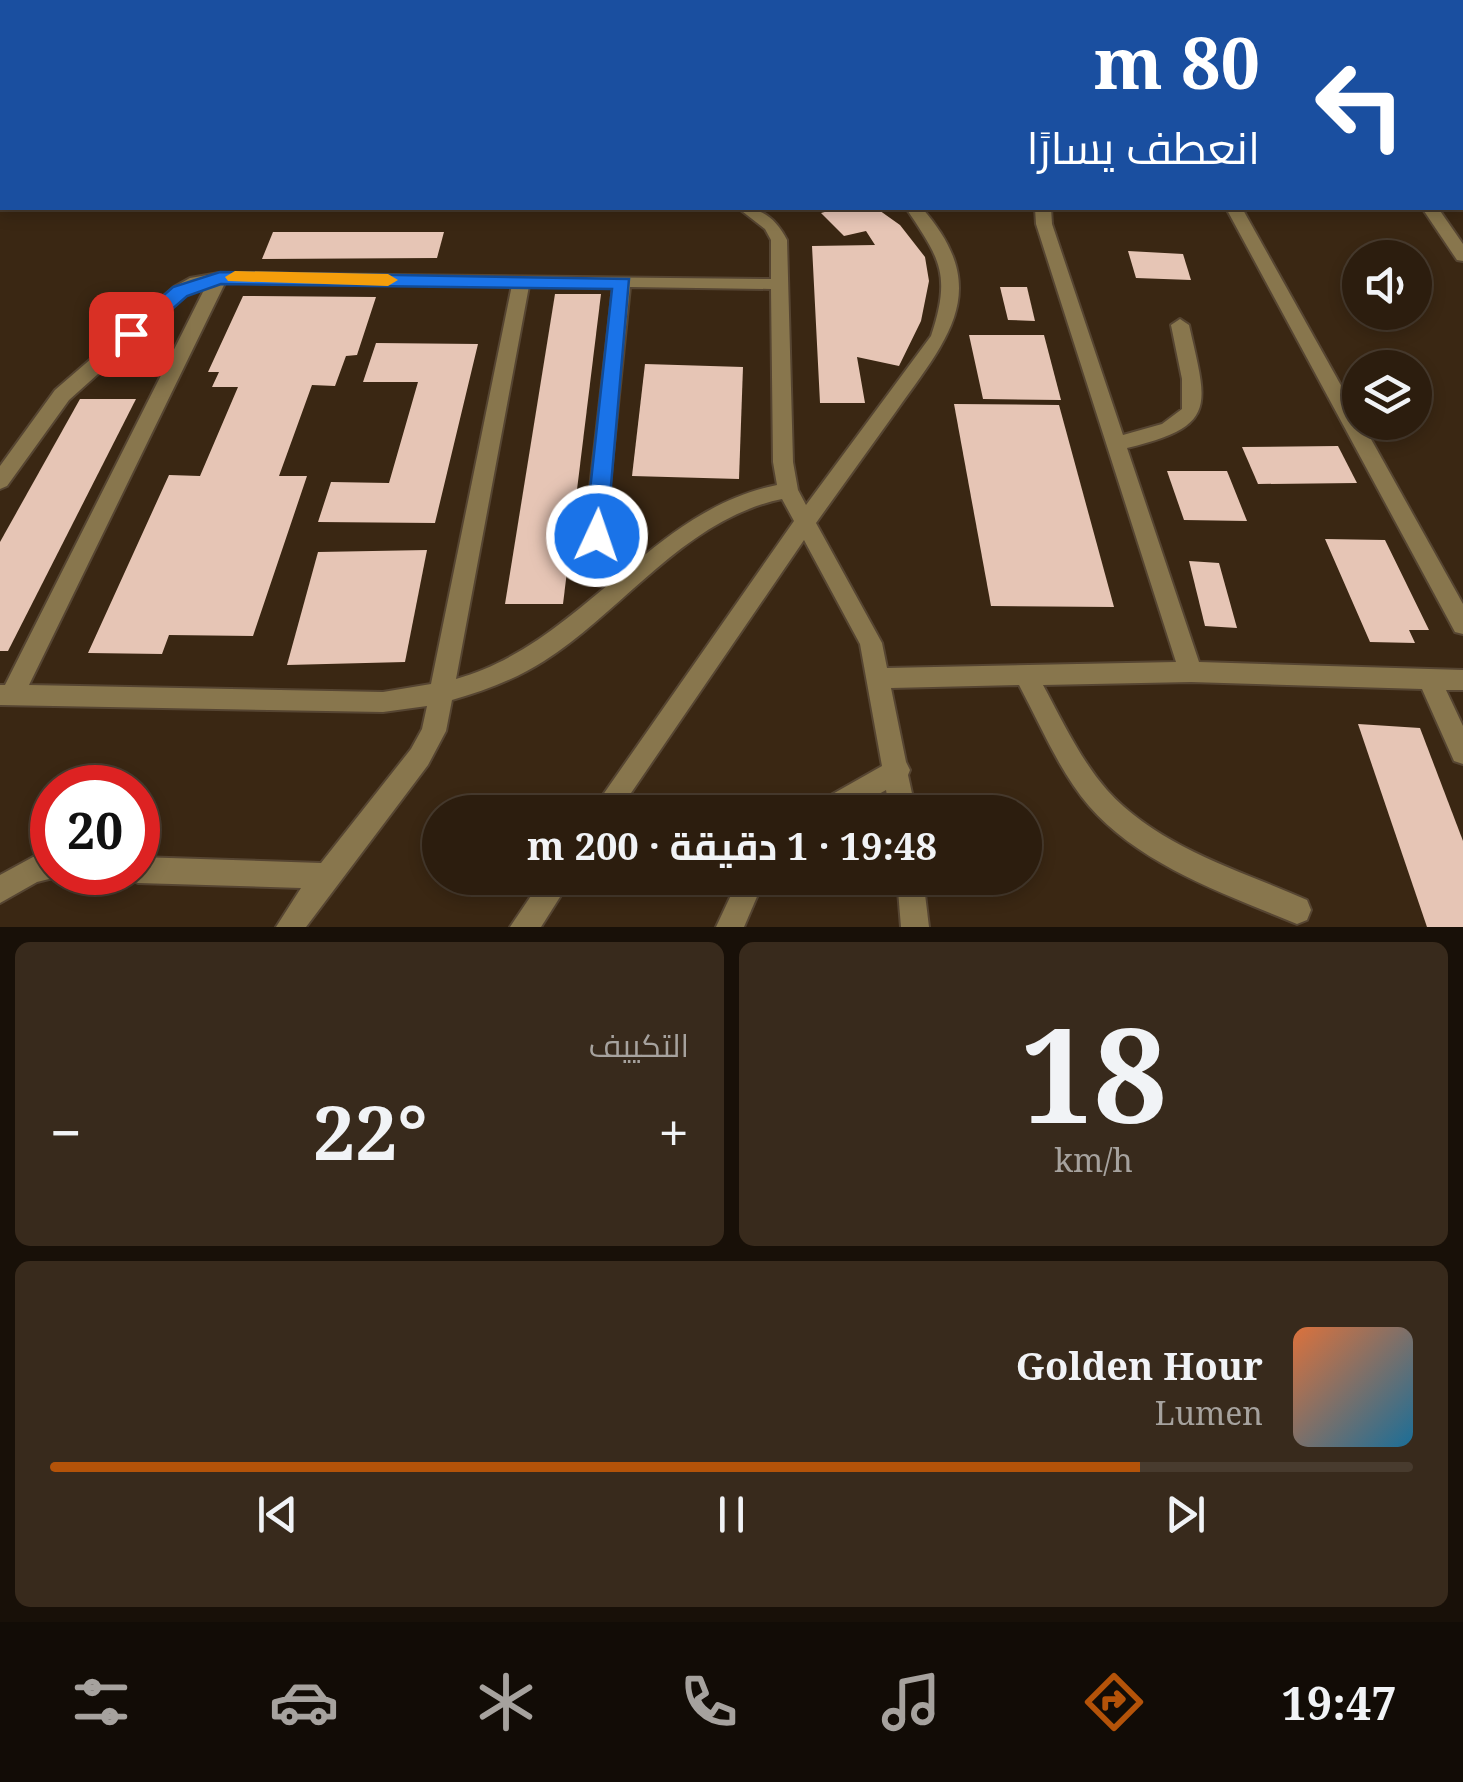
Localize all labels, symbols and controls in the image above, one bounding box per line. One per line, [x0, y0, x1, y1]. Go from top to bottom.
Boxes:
text: 80 m [1094, 14, 1260, 110]
icon: left [1295, 40, 1425, 170]
text: انعطف يسارًا [1026, 116, 1260, 177]
map controls [1342, 240, 1432, 440]
button: sound [1342, 240, 1432, 330]
pin [89, 292, 174, 377]
icon: arrive [104, 307, 159, 362]
button: layers [1342, 350, 1432, 440]
position arrow [545, 484, 649, 588]
speed limit sign: 20 [30, 765, 160, 895]
text: 19:48 · 1 دقيقة · 200 m [527, 819, 937, 871]
text: 18 [1020, 984, 1167, 1161]
text: التكييف [589, 1023, 689, 1066]
text: 22° [313, 1080, 427, 1182]
text: − [50, 1094, 82, 1169]
text: + [658, 1094, 689, 1169]
text: km/h [1054, 1138, 1133, 1181]
text: Golden Hour [1016, 1339, 1263, 1391]
text: Lumen [1155, 1391, 1263, 1434]
icon: previous [250, 1487, 305, 1542]
icon: pause [704, 1487, 759, 1542]
icon: next [1158, 1487, 1213, 1542]
icon: filters [66, 1667, 136, 1737]
icon: car [269, 1667, 339, 1737]
icon: climate [471, 1667, 541, 1737]
icon: phone [674, 1667, 744, 1737]
icon: music [876, 1667, 946, 1737]
icon: directions [1079, 1667, 1149, 1737]
text: 19:47 [1281, 1672, 1397, 1733]

